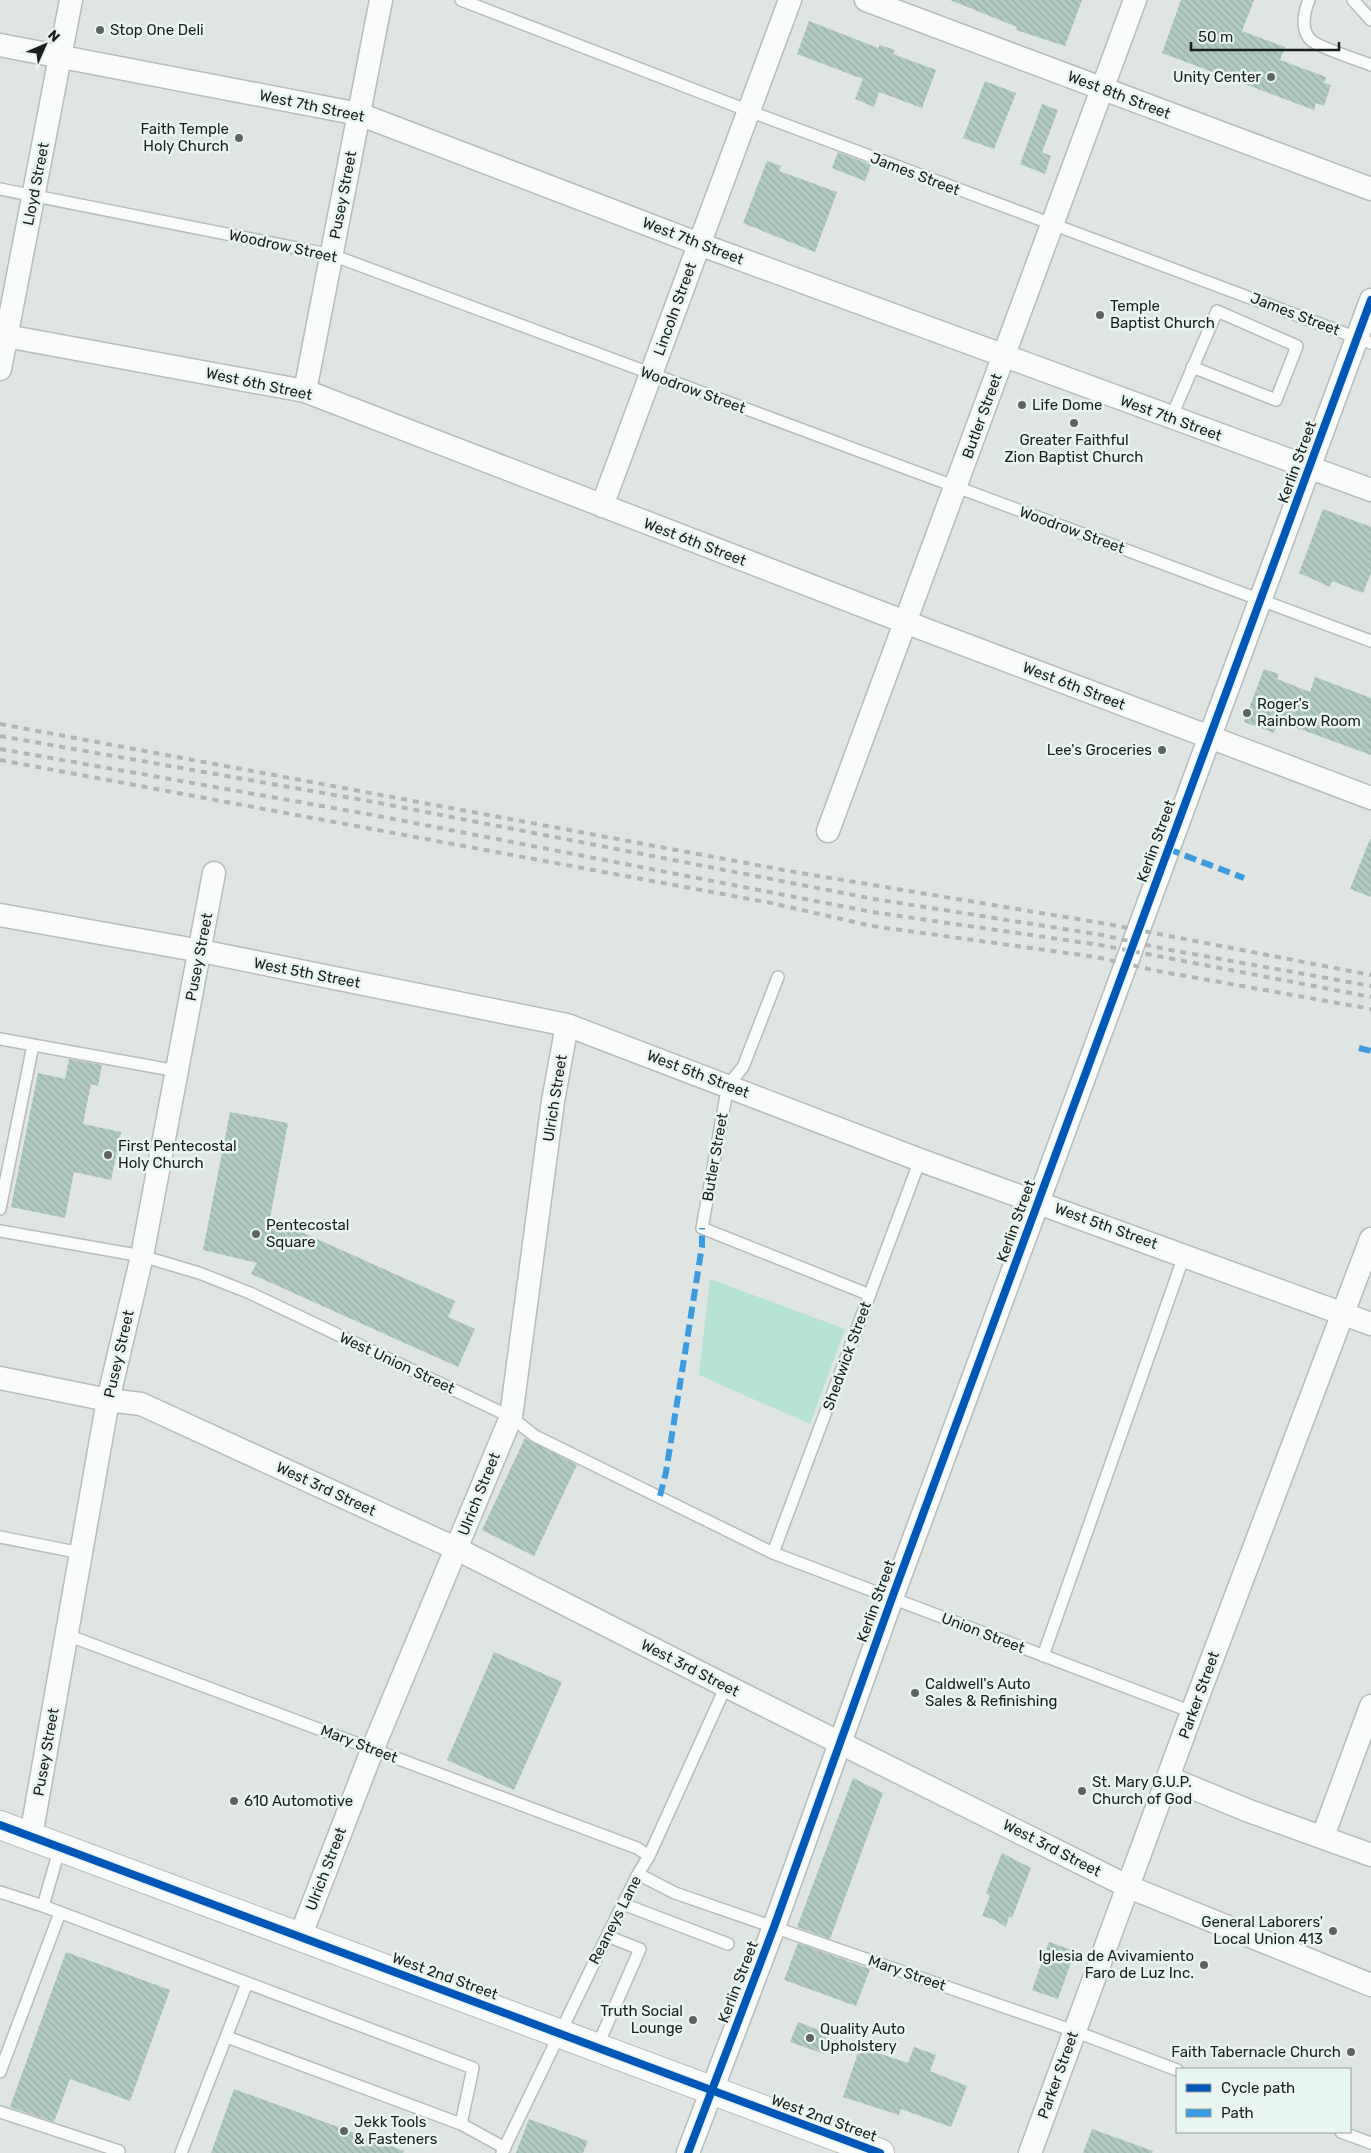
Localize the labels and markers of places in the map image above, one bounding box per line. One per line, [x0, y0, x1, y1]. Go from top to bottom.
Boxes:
place label: Stop One Deli [110, 21, 204, 39]
marker: Stop One Deli [94, 24, 106, 36]
place label: Unity Center [1173, 68, 1261, 86]
marker: Unity Center [1265, 71, 1277, 83]
place label: Faith Temple Holy Church [140, 120, 229, 155]
marker: Faith Temple Holy Church [233, 132, 245, 144]
place label: Temple Baptist Church [1110, 297, 1215, 332]
marker: Temple Baptist Church [1094, 309, 1106, 321]
place label: Life Dome [1032, 396, 1102, 414]
marker: Life Dome [1016, 399, 1028, 411]
marker: Greater Faithful Zion Baptist Church [1068, 417, 1080, 429]
place label: Greater Faithful Zion Baptist Church [1005, 431, 1143, 466]
place label: Roger's Rainbow Room [1257, 695, 1361, 730]
marker: Roger's Rainbow Room [1241, 707, 1253, 719]
place label: Lee's Groceries [1047, 741, 1152, 759]
marker: Lee's Groceries [1156, 744, 1168, 756]
place label: First Pentecostal Holy Church [118, 1137, 237, 1172]
marker: First Pentecostal Holy Church [102, 1149, 114, 1161]
place label: Pentecostal Square [266, 1216, 350, 1251]
marker: Pentecostal Square [250, 1228, 262, 1240]
place label: Caldwell's Auto Sales & Refinishing [925, 1675, 1058, 1710]
marker: Caldwell's Auto Sales & Refinishing [909, 1687, 921, 1699]
place label: St. Mary G.U.P. Church of God [1092, 1773, 1192, 1808]
marker: St. Mary G.U.P. Church of God [1076, 1785, 1088, 1797]
place label: 610 Automotive [244, 1792, 353, 1810]
marker: 610 Automotive [228, 1795, 240, 1807]
place label: General Laborers' Local Union 413 [1201, 1913, 1323, 1948]
marker: General Laborers' Local Union 413 [1327, 1925, 1339, 1937]
place label: Iglesia de Avivamiento Faro de Luz Inc. [1038, 1947, 1194, 1982]
marker: Iglesia de Avivamiento Faro de Luz Inc. [1198, 1959, 1210, 1971]
place label: Truth Social Lounge [600, 2002, 683, 2037]
marker: Truth Social Lounge [687, 2014, 699, 2026]
place label: Quality Auto Upholstery [820, 2020, 905, 2055]
marker: Quality Auto Upholstery [804, 2032, 816, 2044]
place label: Faith Tabernacle Church [1171, 2043, 1341, 2061]
marker: Faith Tabernacle Church [1345, 2046, 1357, 2058]
place label: Jekk Tools & Fasteners [354, 2113, 438, 2148]
marker: Jekk Tools & Fasteners [338, 2125, 350, 2137]

